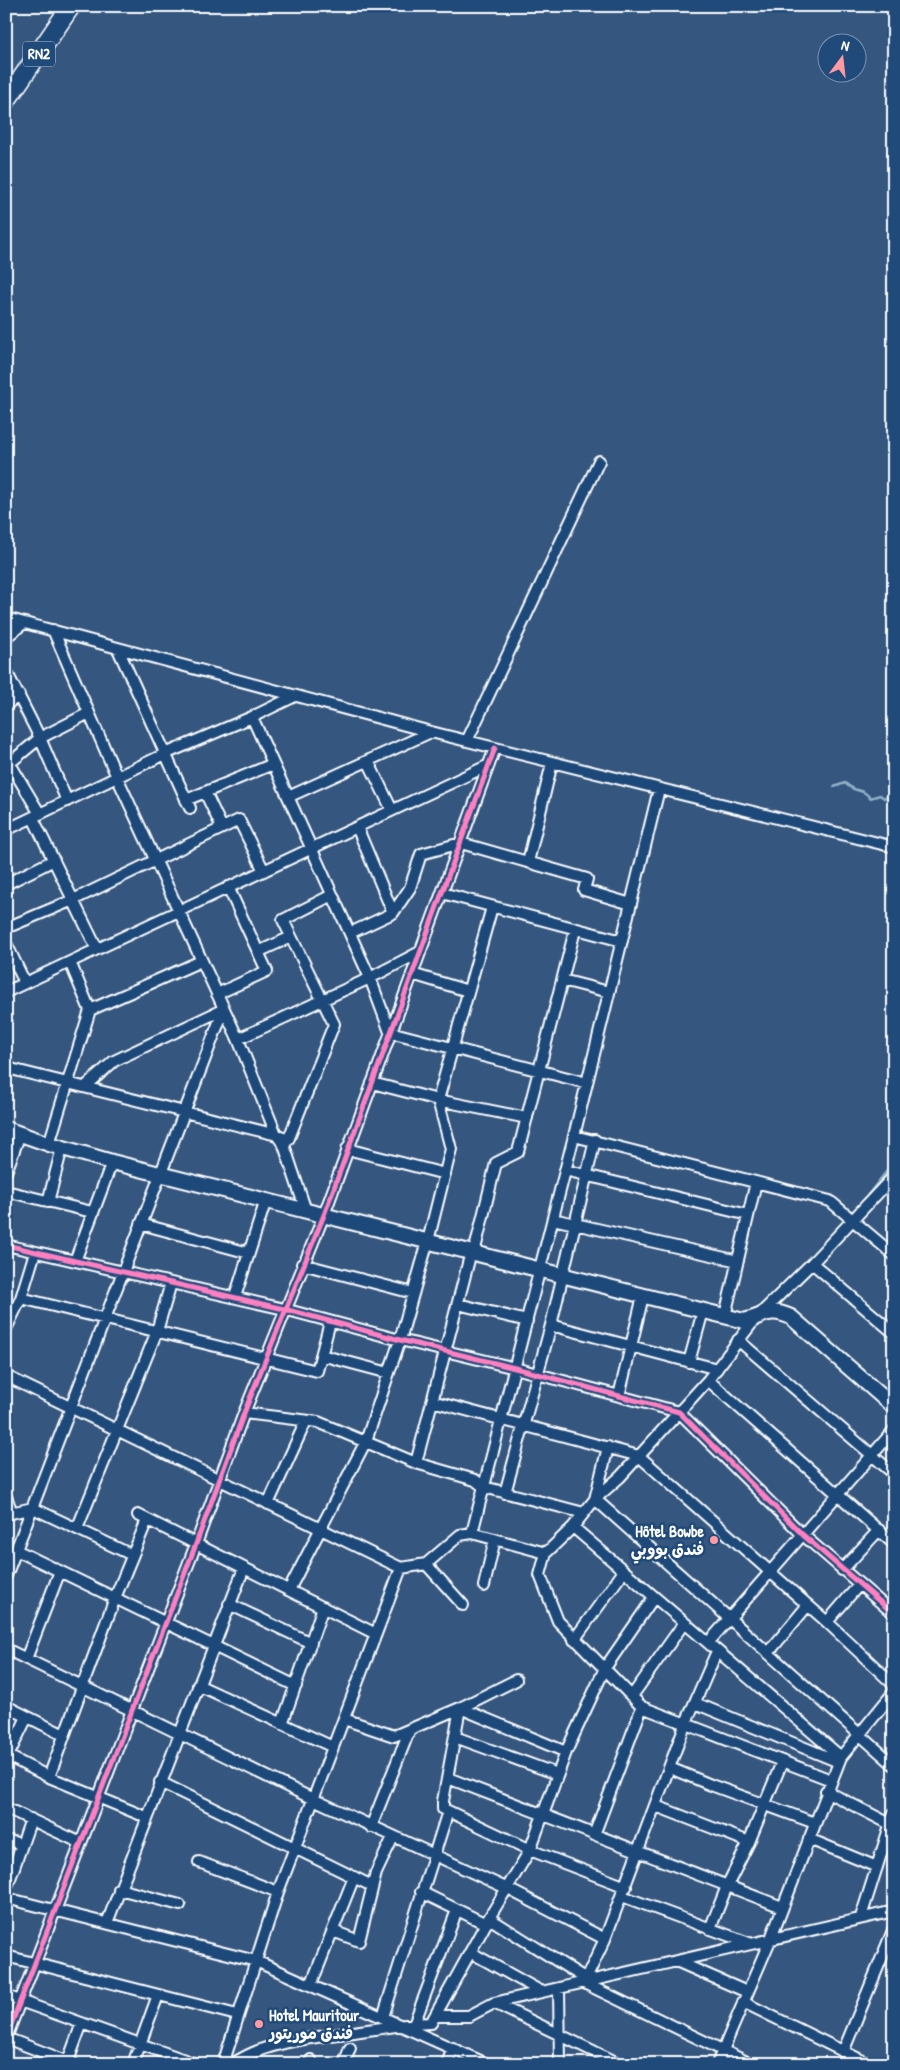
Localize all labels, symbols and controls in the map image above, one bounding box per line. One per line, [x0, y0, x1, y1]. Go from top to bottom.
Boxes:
north arrow [818, 32, 868, 82]
text: N [839, 35, 852, 55]
road number: RN2 [23, 42, 55, 66]
place label: Hôtel Bowbe فندق بووبي [631, 1520, 705, 1564]
marker: Hôtel Bowbe فندق بووبي [708, 1534, 720, 1546]
place label: Hotel Mauritour فندق موريتور [268, 2004, 360, 2045]
marker: Hotel Mauritour فندق موريتور [253, 2018, 265, 2030]

